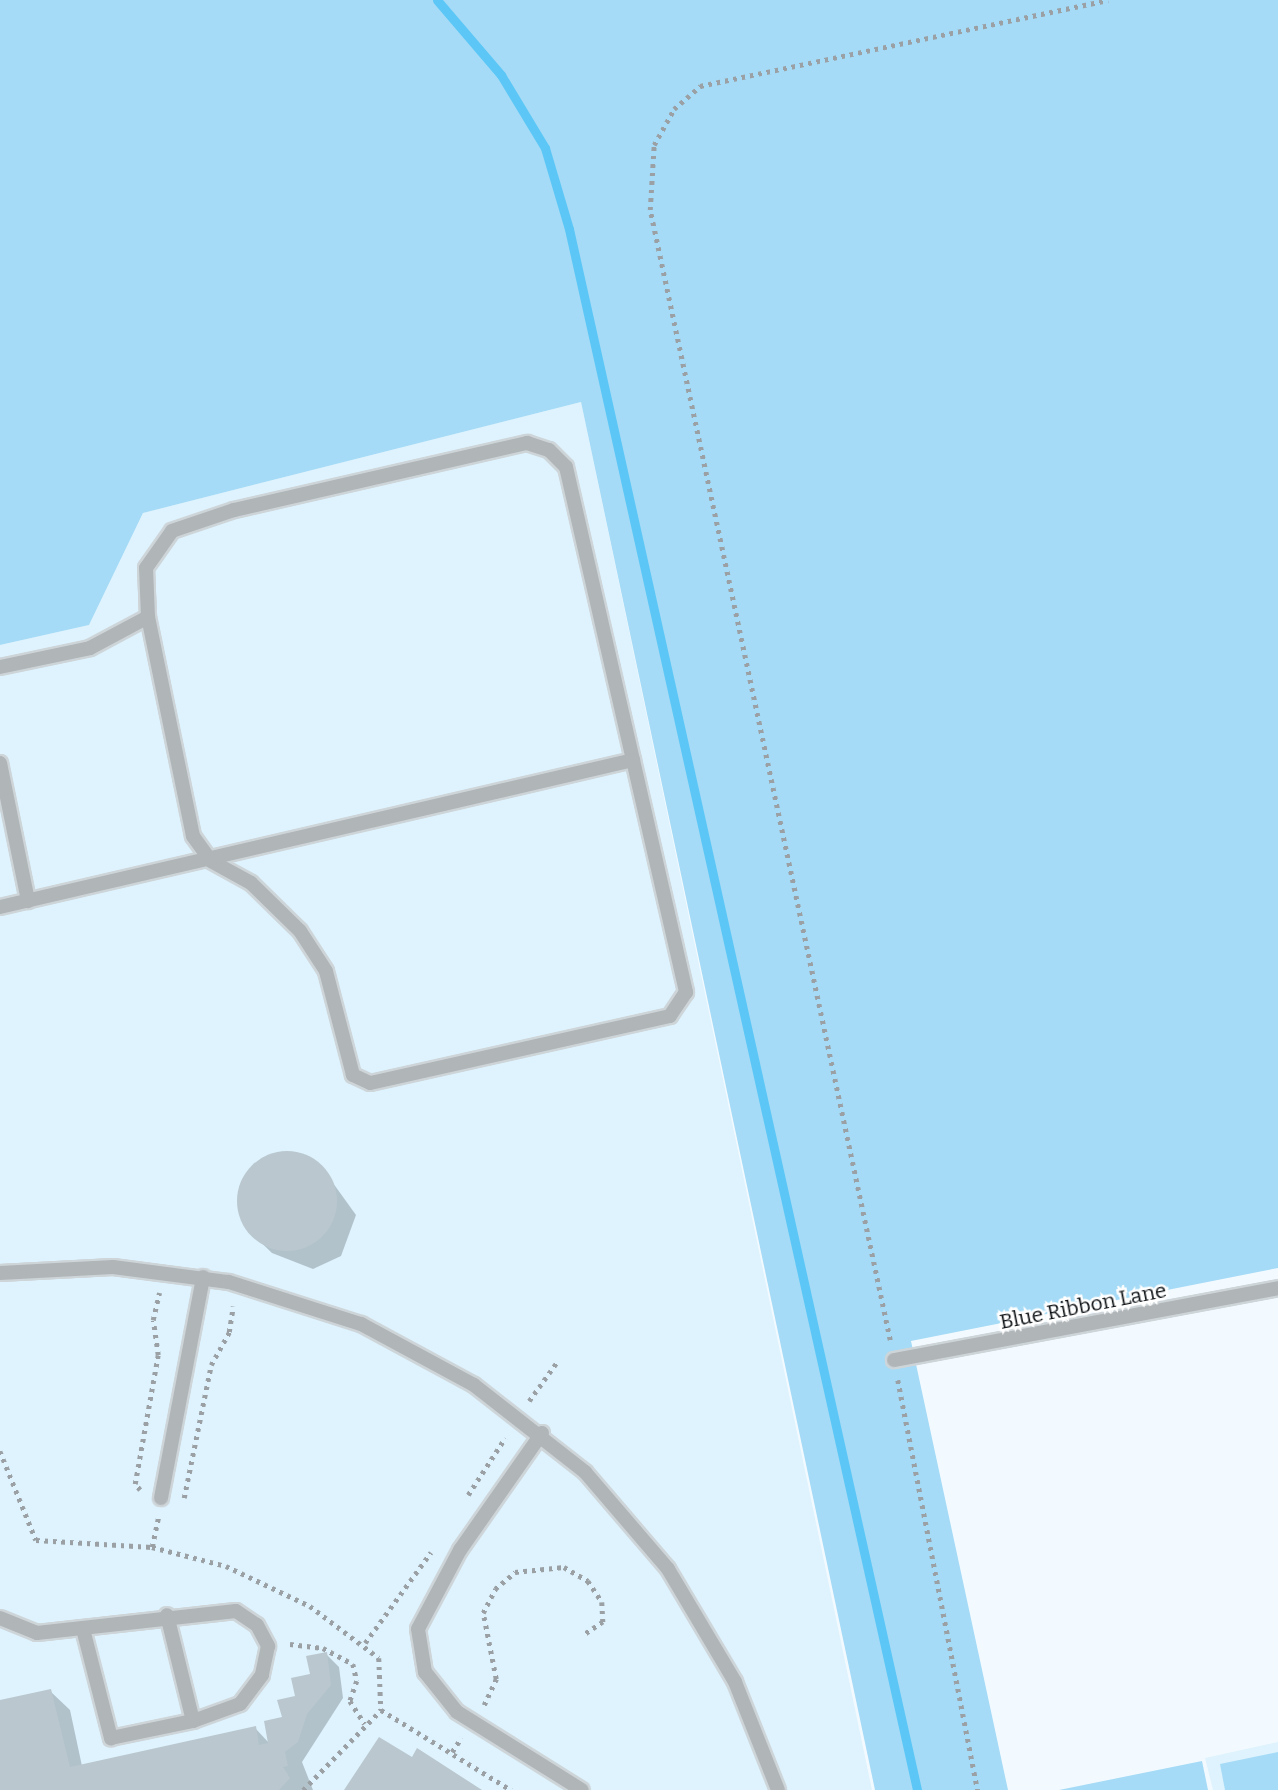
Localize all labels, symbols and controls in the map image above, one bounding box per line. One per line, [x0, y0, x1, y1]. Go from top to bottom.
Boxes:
street label: Blue Ribbon Lane [998, 1277, 1168, 1335]

